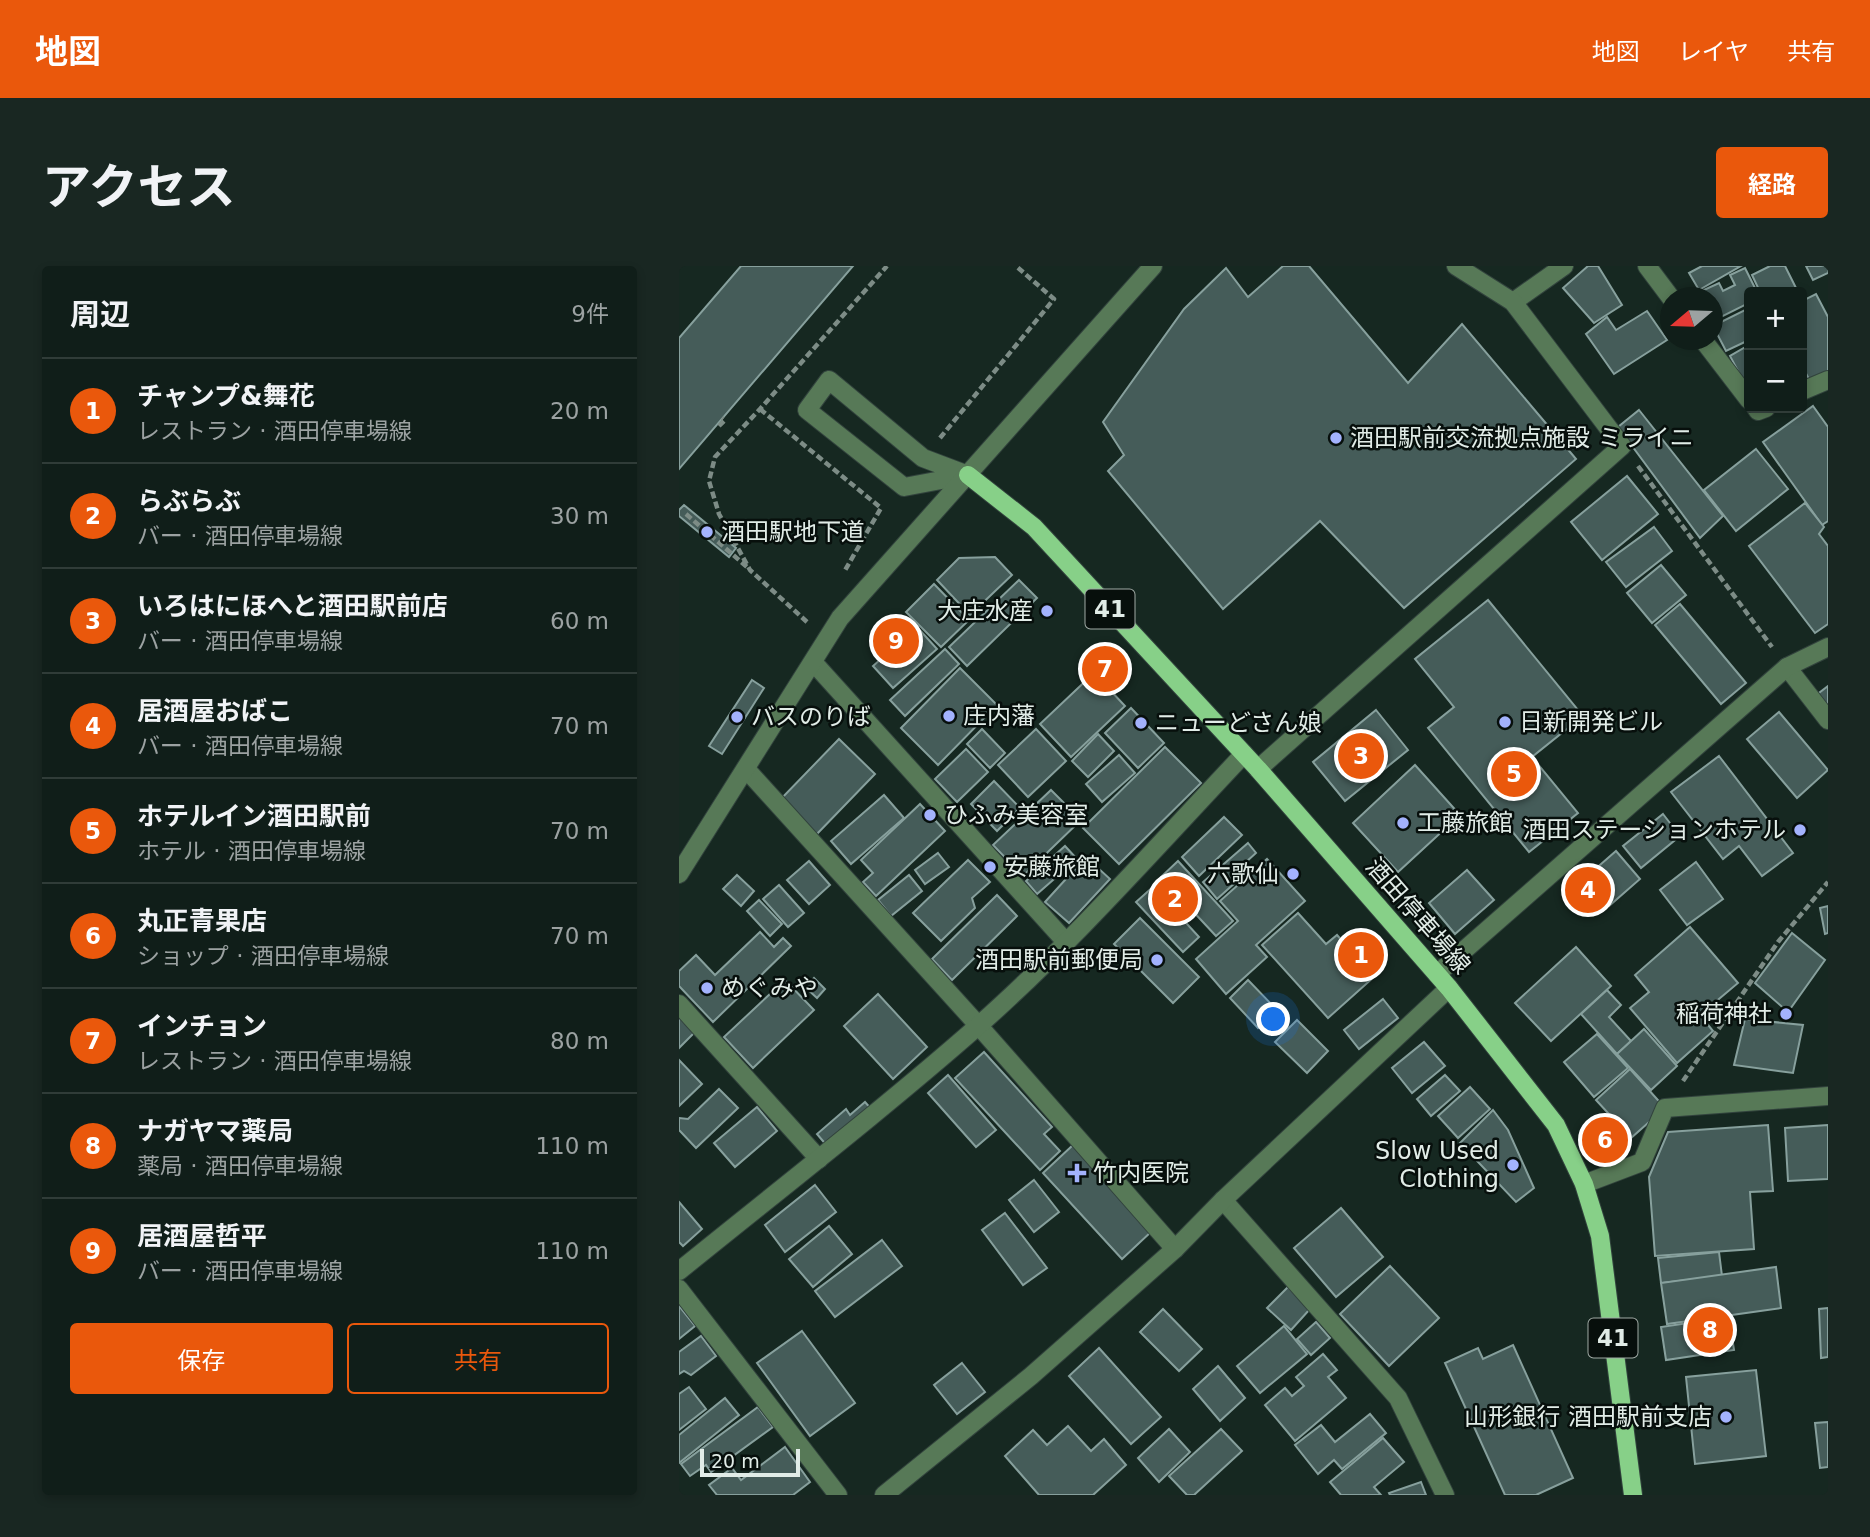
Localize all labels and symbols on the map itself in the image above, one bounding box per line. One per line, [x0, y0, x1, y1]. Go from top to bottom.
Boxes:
north arrow [1660, 287, 1723, 350]
place label: 酒田駅前交流拠点施設 ミライニ [1350, 424, 1694, 452]
marker: 酒田駅前交流拠点施設 ミライニ [1328, 430, 1344, 446]
place label: 酒田駅地下道 [721, 518, 865, 546]
marker: 酒田駅地下道 [699, 524, 715, 540]
road number: 41 [1085, 590, 1135, 628]
place label: 大庄水産 [937, 597, 1033, 625]
marker: 大庄水産 [1039, 603, 1055, 619]
pin: 9 [873, 615, 919, 667]
pin: 7 [1082, 643, 1128, 695]
place label: 庄内藩 [963, 702, 1035, 730]
place label: バスのりば [751, 703, 871, 731]
marker: 庄内藩 [941, 708, 957, 724]
place label: 日新開発ビル [1519, 708, 1663, 736]
marker: バスのりば [729, 709, 745, 725]
place label: ニューどさん娘 [1155, 709, 1322, 737]
marker: 日新開発ビル [1497, 714, 1513, 730]
marker: ニューどさん娘 [1133, 715, 1149, 731]
pin: 3 [1338, 730, 1384, 782]
pin: 5 [1491, 748, 1537, 800]
place label: ひふみ美容室 [944, 801, 1088, 829]
marker: ひふみ美容室 [922, 807, 938, 823]
place label: 工藤旅館 [1417, 809, 1513, 837]
marker: 工藤旅館 [1395, 815, 1411, 831]
place label: 酒田ステーションホテル [1522, 816, 1786, 844]
marker: 酒田ステーションホテル [1792, 822, 1808, 838]
street label: 酒田停車場線 [1360, 852, 1476, 980]
place label: 安藤旅館 [1004, 853, 1100, 881]
marker: 安藤旅館 [982, 859, 998, 875]
place label: 六歌仙 [1207, 860, 1279, 888]
pin: 4 [1565, 864, 1611, 916]
marker: 六歌仙 [1285, 866, 1301, 882]
pin: 2 [1152, 873, 1198, 925]
pin: 1 [1338, 929, 1384, 981]
place label: 酒田駅前郵便局 [975, 946, 1143, 974]
marker: 酒田駅前郵便局 [1149, 952, 1165, 968]
place label: めぐみや [721, 974, 818, 1002]
marker: めぐみや [699, 980, 715, 996]
place label: 稲荷神社 [1676, 1000, 1772, 1028]
your location [1256, 1002, 1290, 1036]
marker: 稲荷神社 [1778, 1006, 1794, 1022]
pin: 6 [1582, 1114, 1628, 1166]
place label: Slow Used Clothing [1375, 1137, 1499, 1193]
marker: Slow Used Clothing [1505, 1157, 1521, 1173]
place label: 竹内医院 [1093, 1159, 1189, 1187]
marker: 竹内医院 [1067, 1163, 1087, 1183]
pin: 8 [1687, 1304, 1733, 1356]
road number: 41 [1588, 1318, 1637, 1358]
place label: 山形銀行 酒田駅前支店 [1464, 1403, 1712, 1431]
marker: 山形銀行 酒田駅前支店 [1718, 1409, 1734, 1425]
scale bar [700, 1446, 800, 1478]

